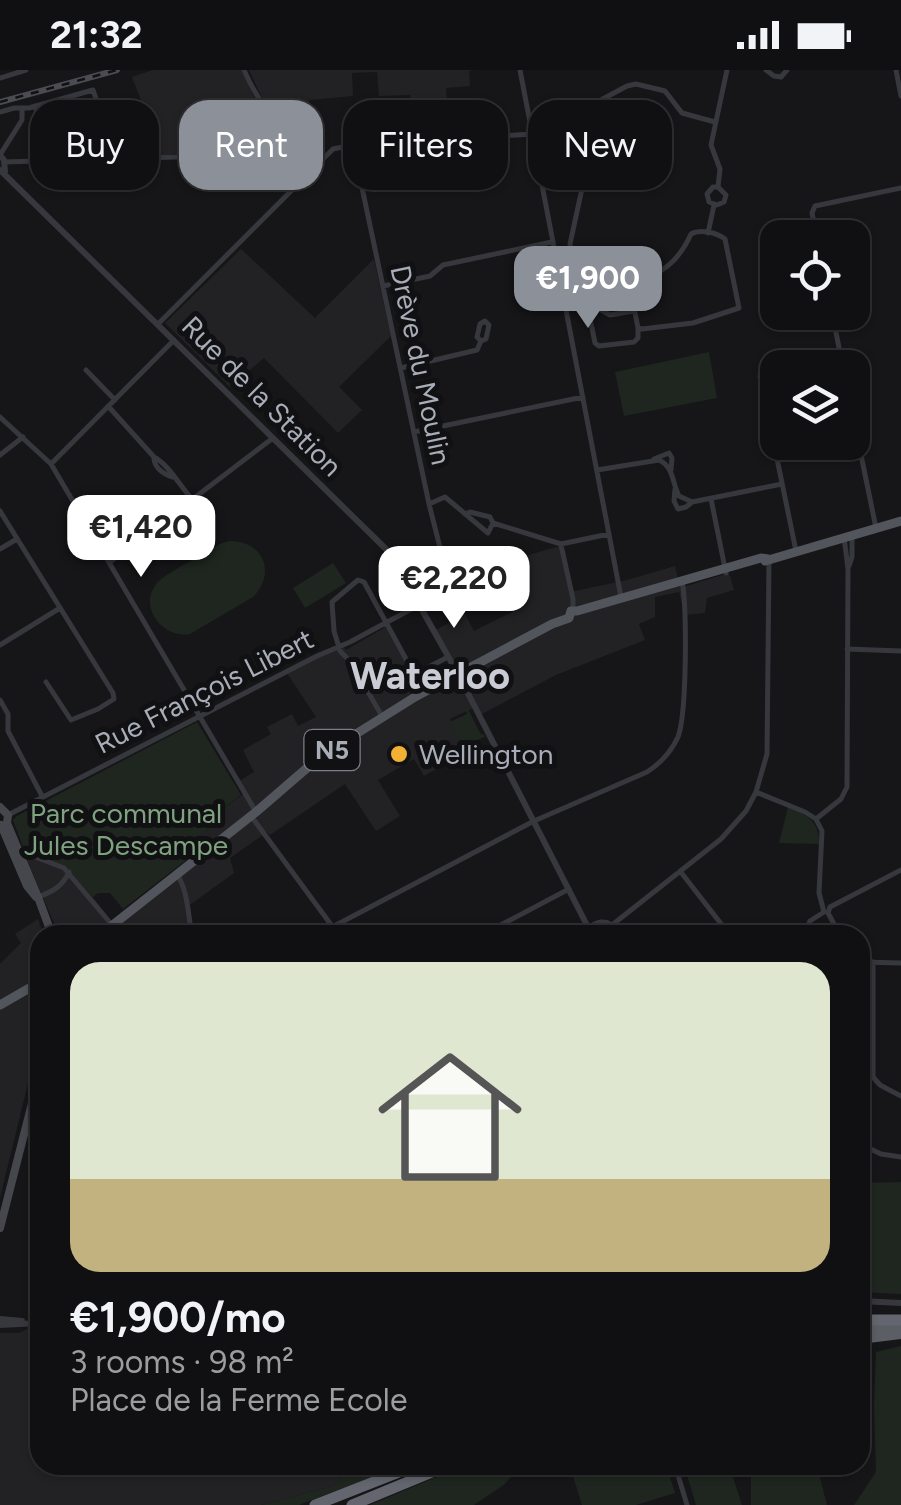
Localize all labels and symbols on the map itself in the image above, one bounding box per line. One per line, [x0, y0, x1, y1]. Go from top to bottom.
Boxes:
pin: €1,900 [507, 246, 669, 331]
street label: Drève du Moulin [383, 262, 459, 468]
street label: Rue de la Station [175, 309, 349, 483]
pin: €1,420 [60, 495, 222, 580]
pin: €2,220 [373, 546, 535, 631]
street label: Rue François Libert [89, 621, 319, 761]
district label: Waterloo [350, 653, 510, 699]
road number: N5 [304, 730, 360, 770]
place label: Wellington [419, 737, 553, 771]
marker: Wellington [388, 743, 410, 765]
park label: Parc communal Jules Descampe [24, 796, 228, 862]

